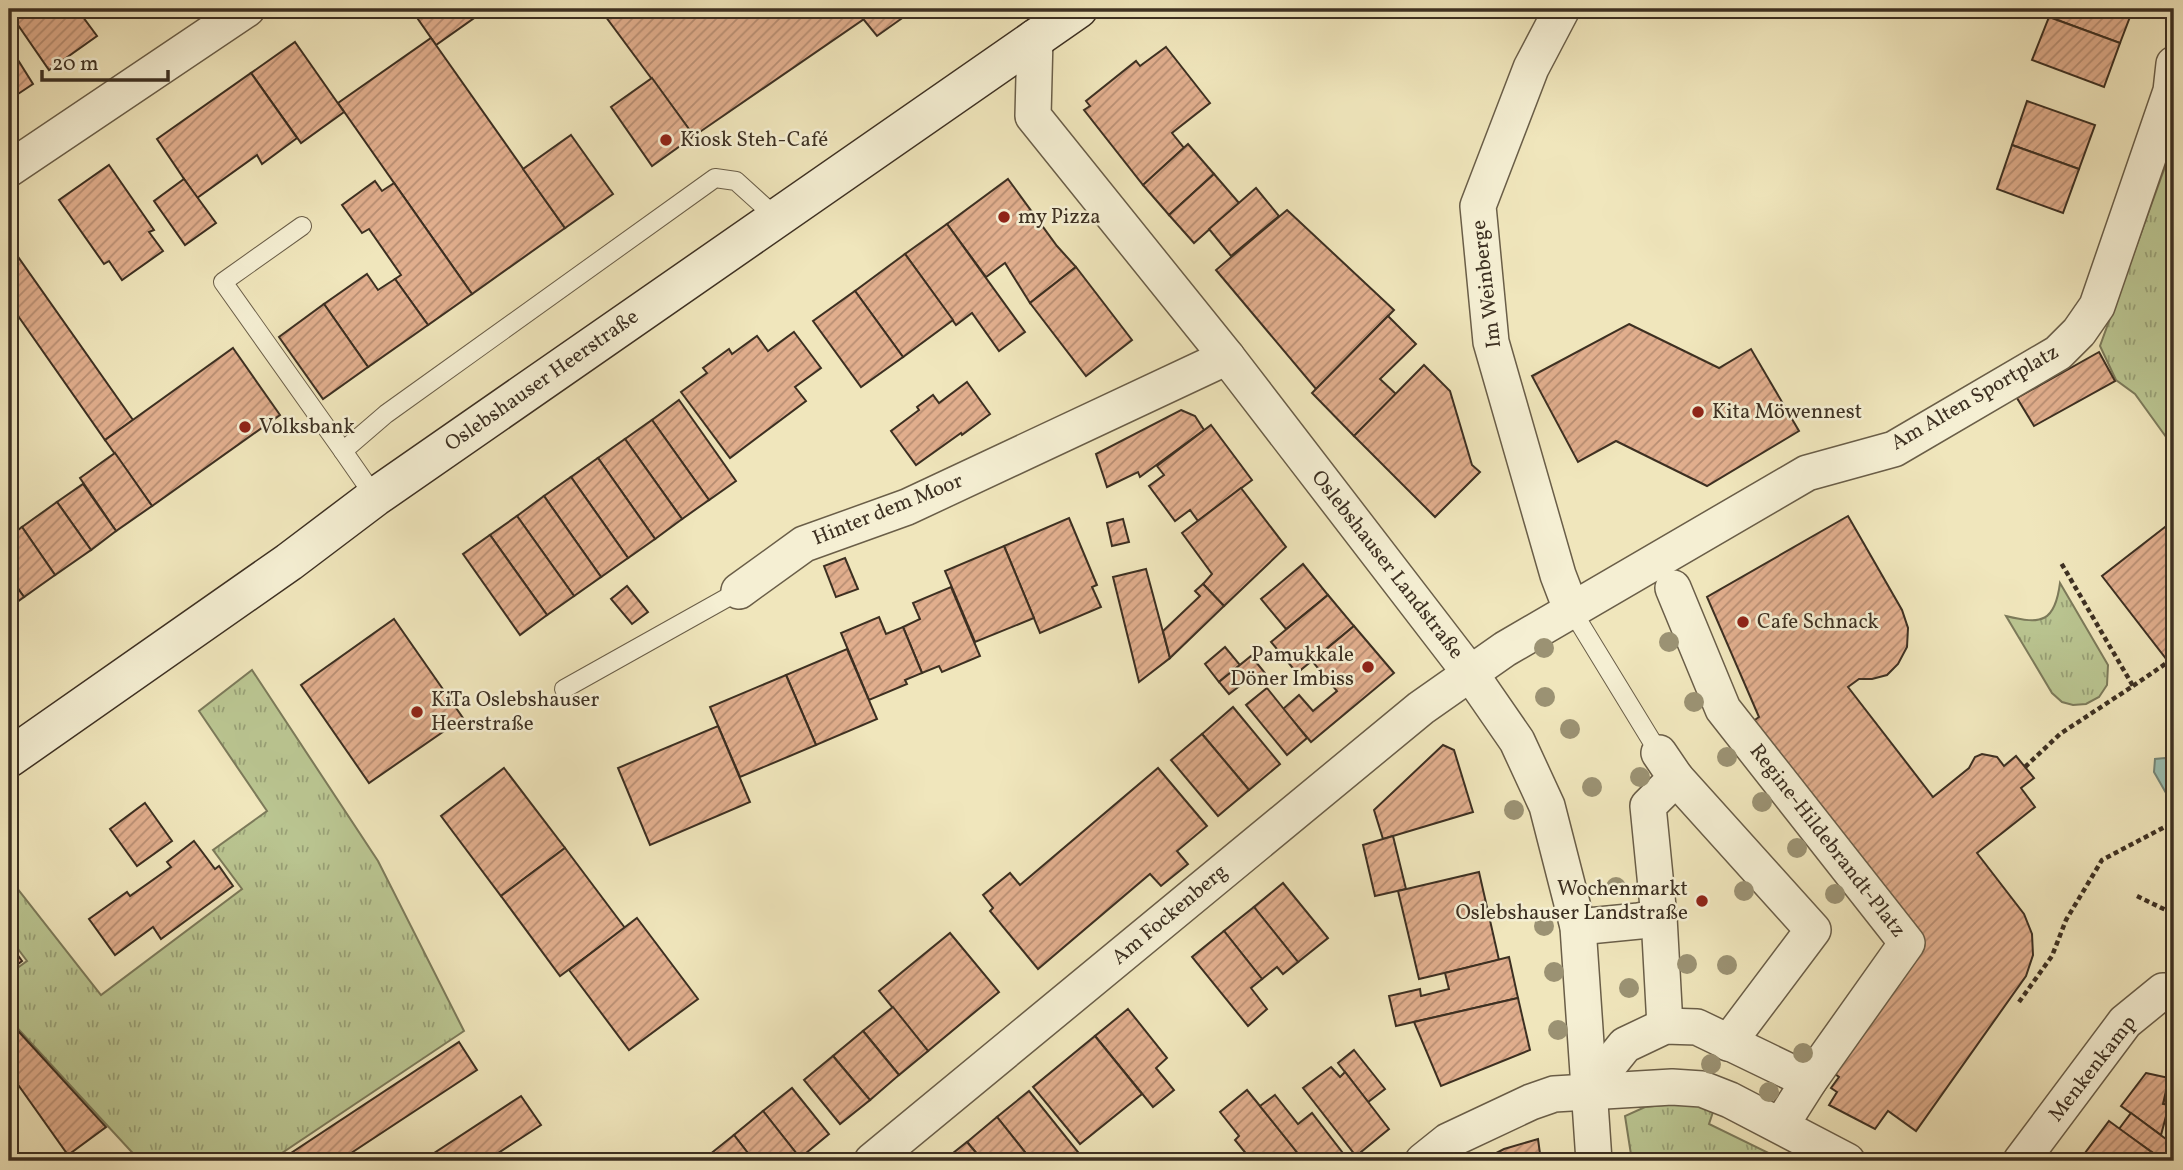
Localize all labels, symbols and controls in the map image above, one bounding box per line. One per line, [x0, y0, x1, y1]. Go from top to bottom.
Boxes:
scale bar [42, 38, 168, 82]
text: 20 m [52, 50, 98, 79]
place label: Kiosk Steh-Café [680, 126, 828, 155]
marker: Kiosk Steh-Café [658, 132, 674, 148]
place label: my Pizza [1018, 203, 1101, 232]
marker: my Pizza [996, 209, 1012, 225]
street label: Im Weinberge [1465, 218, 1509, 350]
street label: Oslebshauser Heerstraße [439, 303, 645, 459]
street label: Am Alten Sportplatz [1886, 338, 2064, 458]
place label: Kita Möwennest [1712, 398, 1862, 427]
marker: Kita Möwennest [1690, 404, 1706, 420]
place label: Volksbank [259, 413, 356, 442]
marker: Volksbank [237, 419, 253, 435]
street label: Oslebshauser Landstraße [1304, 464, 1470, 666]
street label: Hinter dem Moor [809, 467, 968, 553]
place label: Cafe Schnack [1757, 608, 1879, 637]
marker: Cafe Schnack [1735, 614, 1751, 630]
place label: Pamukkale Döner Imbiss [1230, 641, 1354, 694]
marker: Pamukkale Döner Imbiss [1360, 659, 1376, 675]
place label: KiTa Oslebshauser Heerstraße [431, 686, 600, 739]
marker: KiTa Oslebshauser Heerstraße [409, 704, 425, 720]
street label: Regine-Hildebrandt-Platz [1742, 738, 1912, 944]
street label: Am Fockenberg [1106, 858, 1234, 972]
place label: Wochenmarkt Oslebshauser Landstraße [1455, 875, 1688, 928]
marker: Wochenmarkt Oslebshauser Landstraße [1694, 893, 1710, 909]
street label: Menkenkamp [2042, 1010, 2144, 1128]

